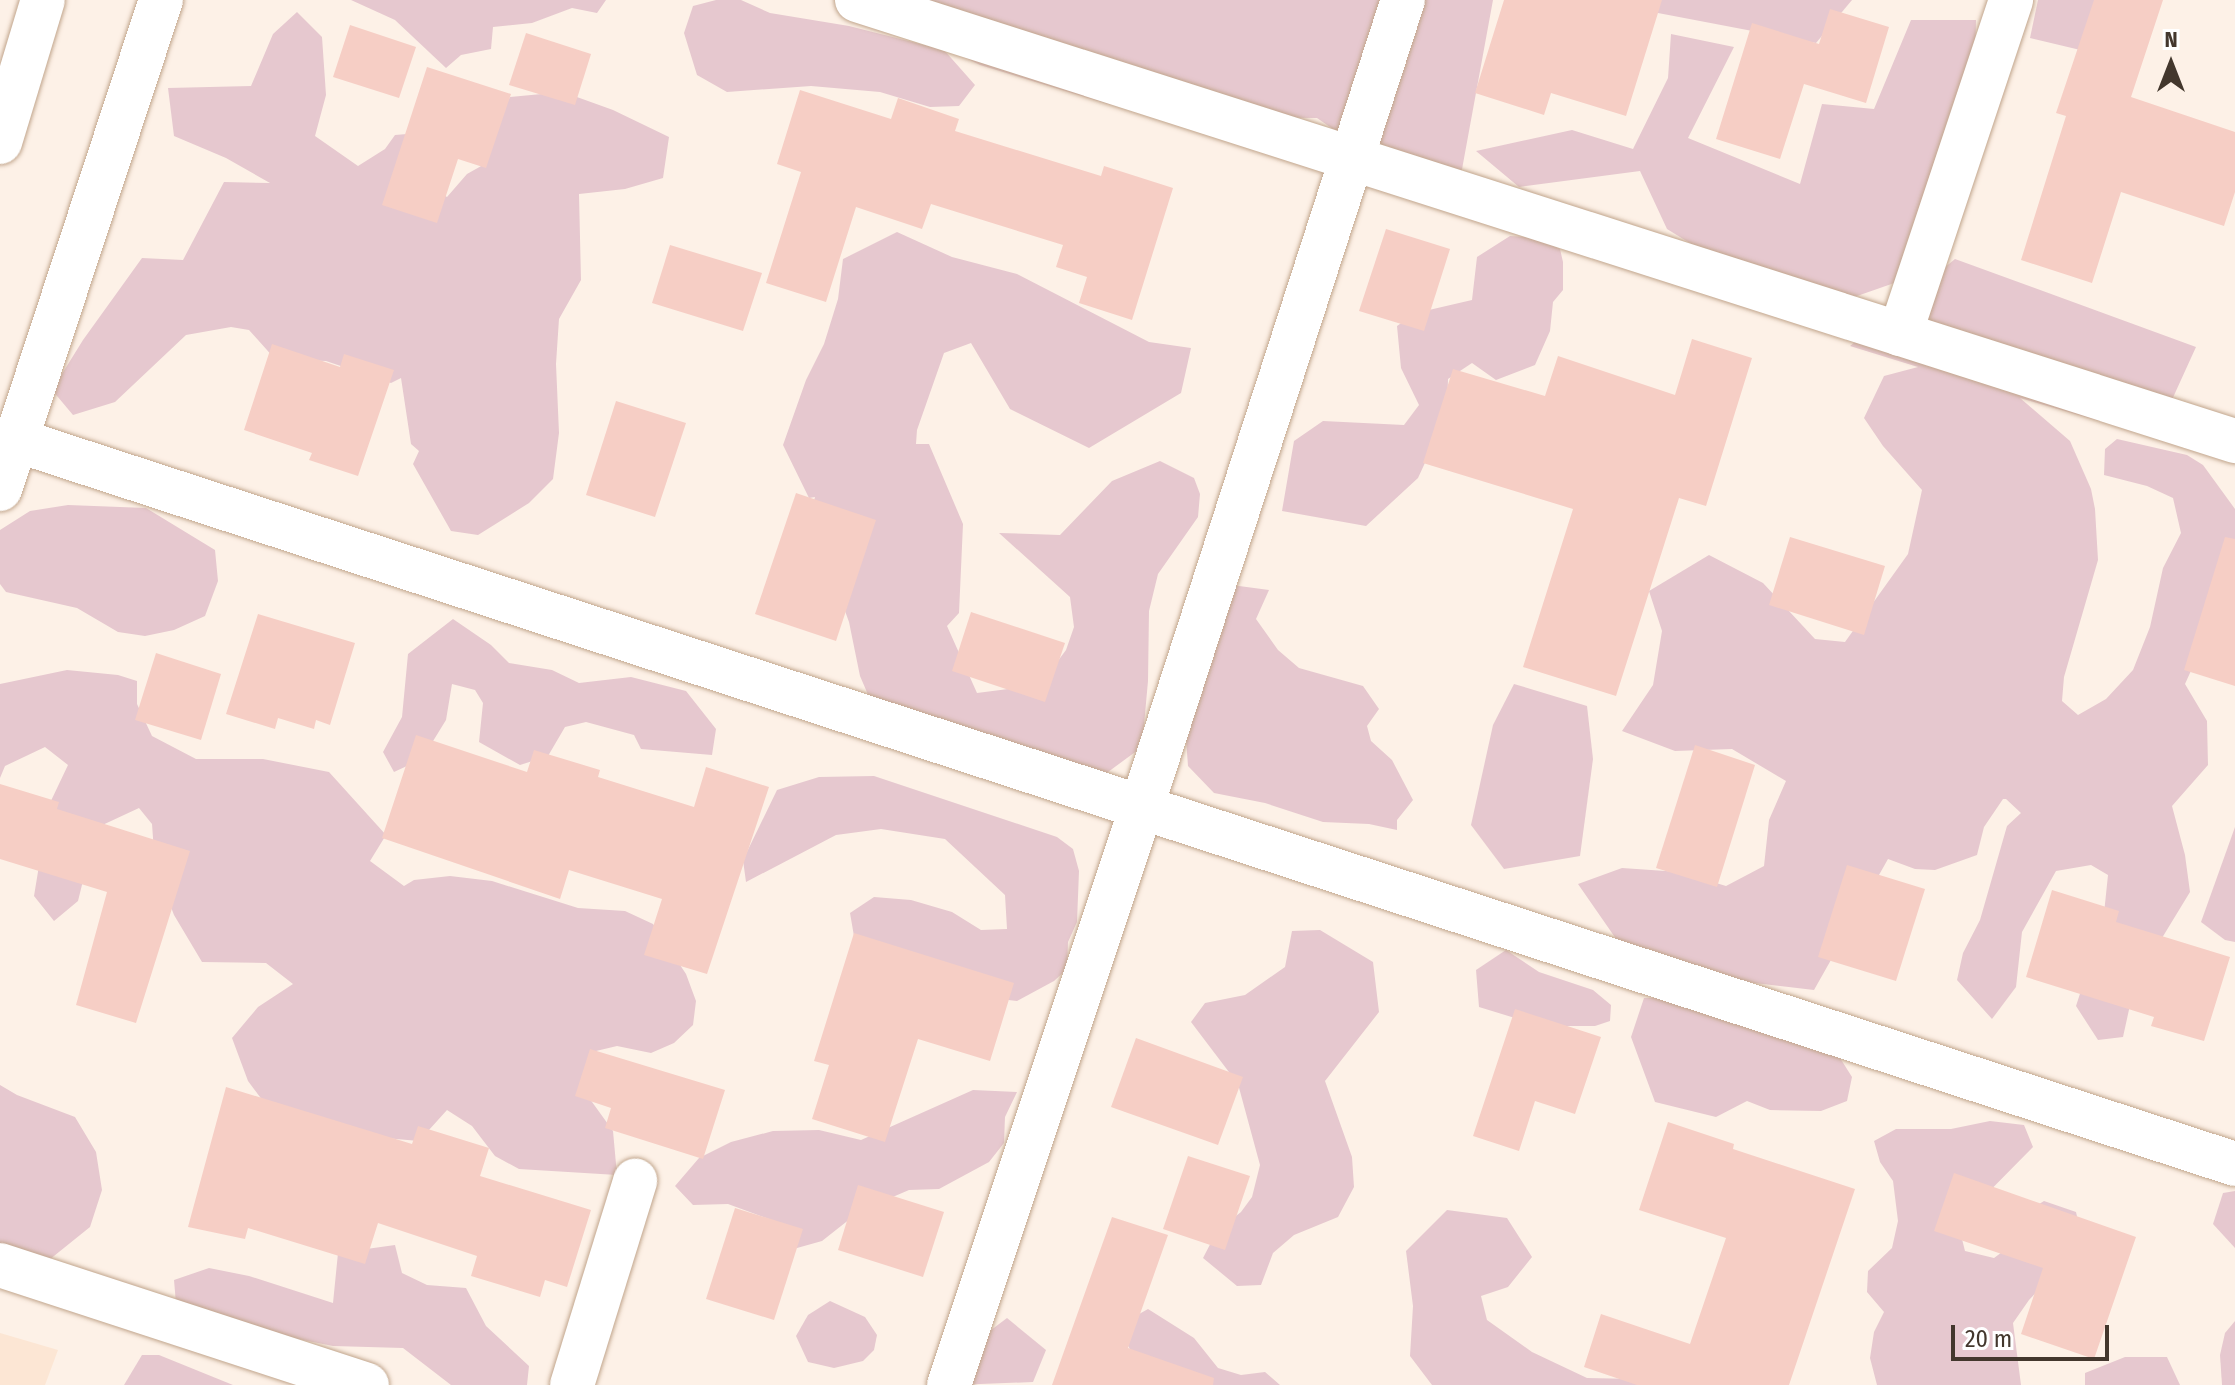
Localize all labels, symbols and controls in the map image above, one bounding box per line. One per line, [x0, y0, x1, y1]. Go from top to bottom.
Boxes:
north arrow [2131, 24, 2211, 104]
text: N [2164, 26, 2178, 53]
scale bar [1955, 1309, 2113, 1359]
text: 20 m [1965, 1325, 2012, 1353]

